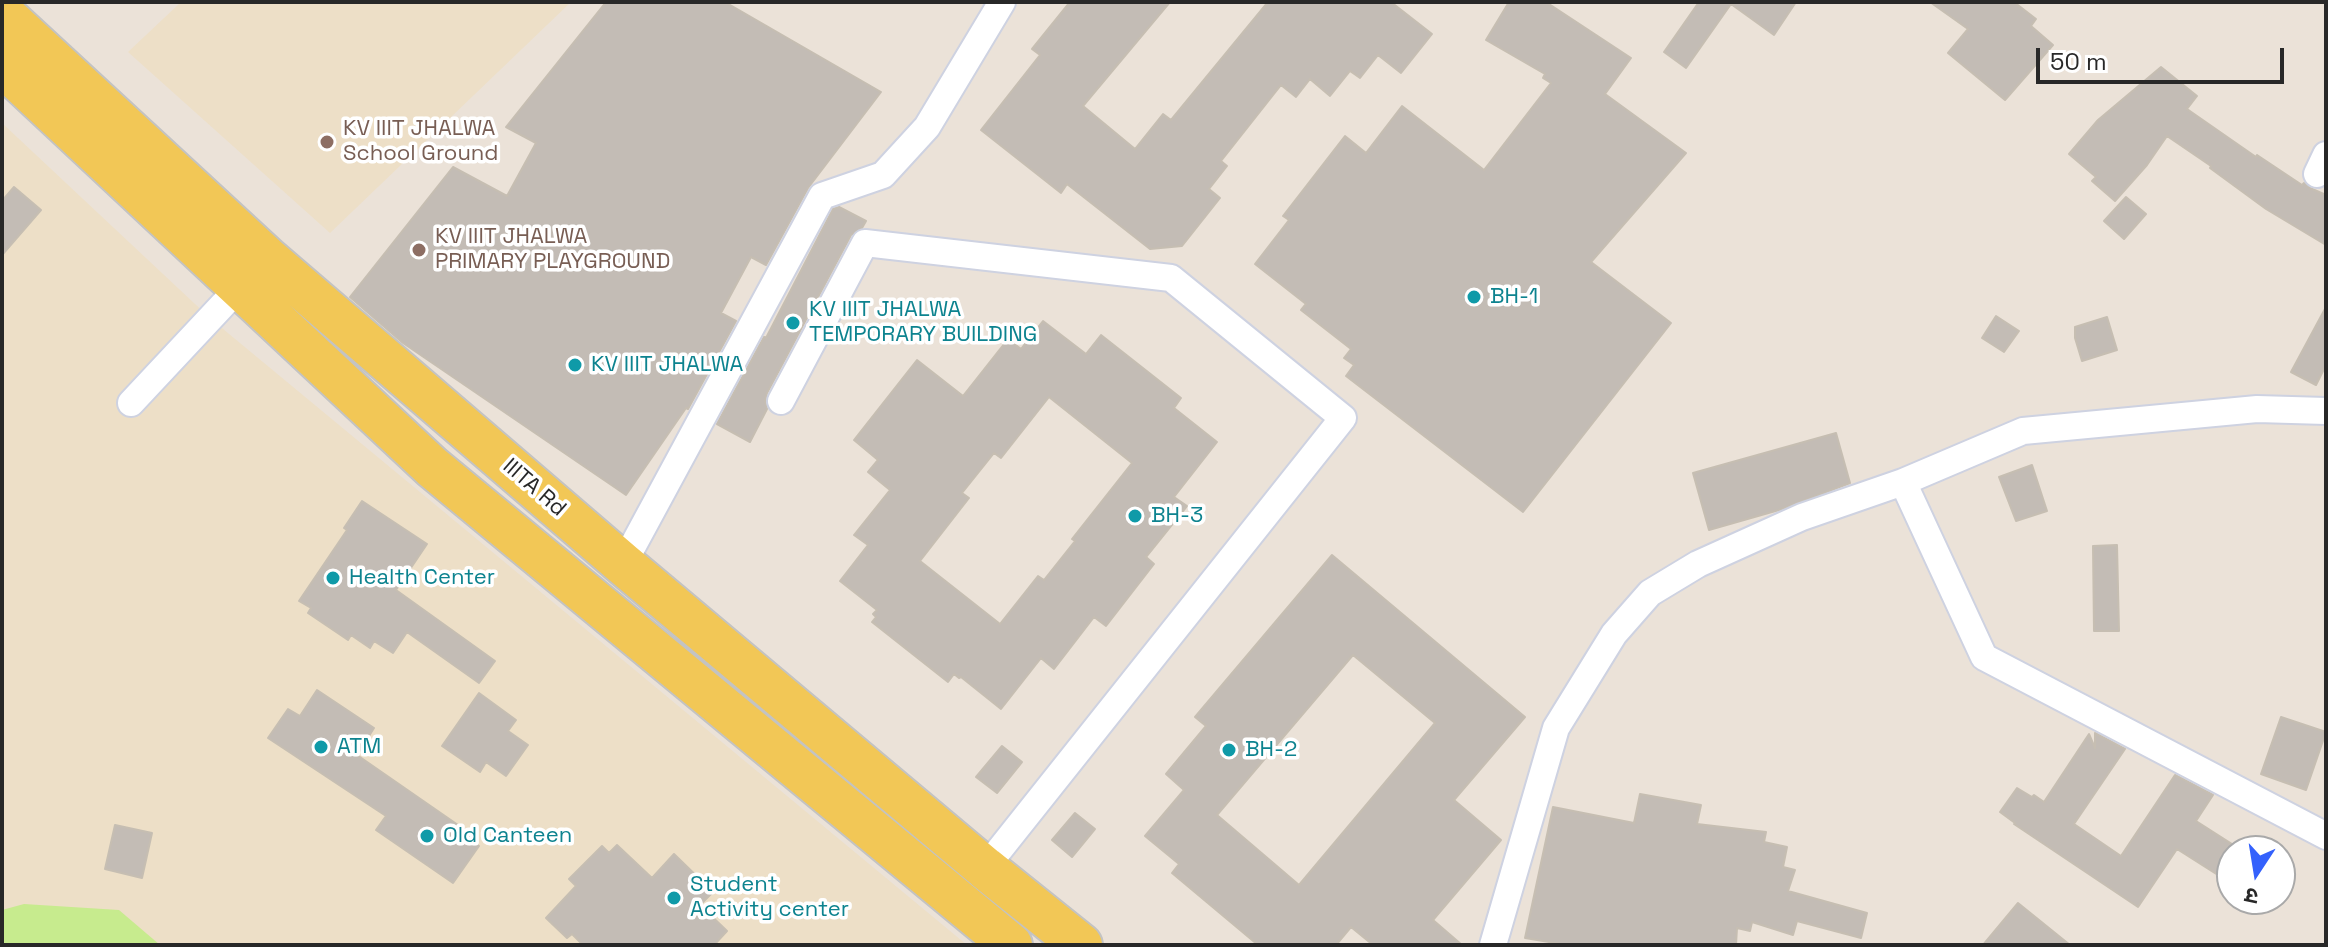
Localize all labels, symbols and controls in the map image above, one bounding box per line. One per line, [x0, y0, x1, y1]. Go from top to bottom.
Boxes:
scale bar [2040, 32, 2288, 82]
text: 50 m [2050, 46, 2107, 77]
place label: KV IIIT JHALWA School Ground [343, 116, 498, 168]
marker: KV IIIT JHALWA School Ground [318, 133, 336, 151]
place label: KV IIIT JHALWA PRIMARY PLAYGROUND [435, 224, 670, 276]
marker: KV IIIT JHALWA PRIMARY PLAYGROUND [410, 241, 428, 259]
place label: BH-1 [1490, 284, 1538, 310]
marker: BH-1 [1465, 288, 1483, 306]
place label: KV IIIT JHALWA TEMPORARY BUILDING [809, 297, 1037, 348]
marker: KV IIIT JHALWA TEMPORARY BUILDING [784, 314, 802, 332]
place label: KV IIIT JHALWA [591, 352, 743, 378]
marker: KV IIIT JHALWA [566, 356, 584, 374]
street label: IIITA Rd [497, 453, 571, 523]
place label: BH-3 [1151, 503, 1203, 529]
marker: BH-3 [1126, 507, 1144, 525]
place label: Health Center [349, 565, 495, 591]
marker: Health Center [324, 569, 342, 587]
place label: ATM [337, 734, 381, 760]
place label: BH-2 [1245, 737, 1297, 763]
marker: ATM [312, 738, 330, 756]
marker: BH-2 [1220, 741, 1238, 759]
place label: Old Canteen [443, 823, 572, 849]
marker: Old Canteen [418, 827, 436, 845]
north arrow [2216, 835, 2296, 915]
place label: Student Activity center [690, 872, 849, 924]
text: उ [2242, 881, 2261, 912]
marker: Student Activity center [665, 889, 683, 907]

